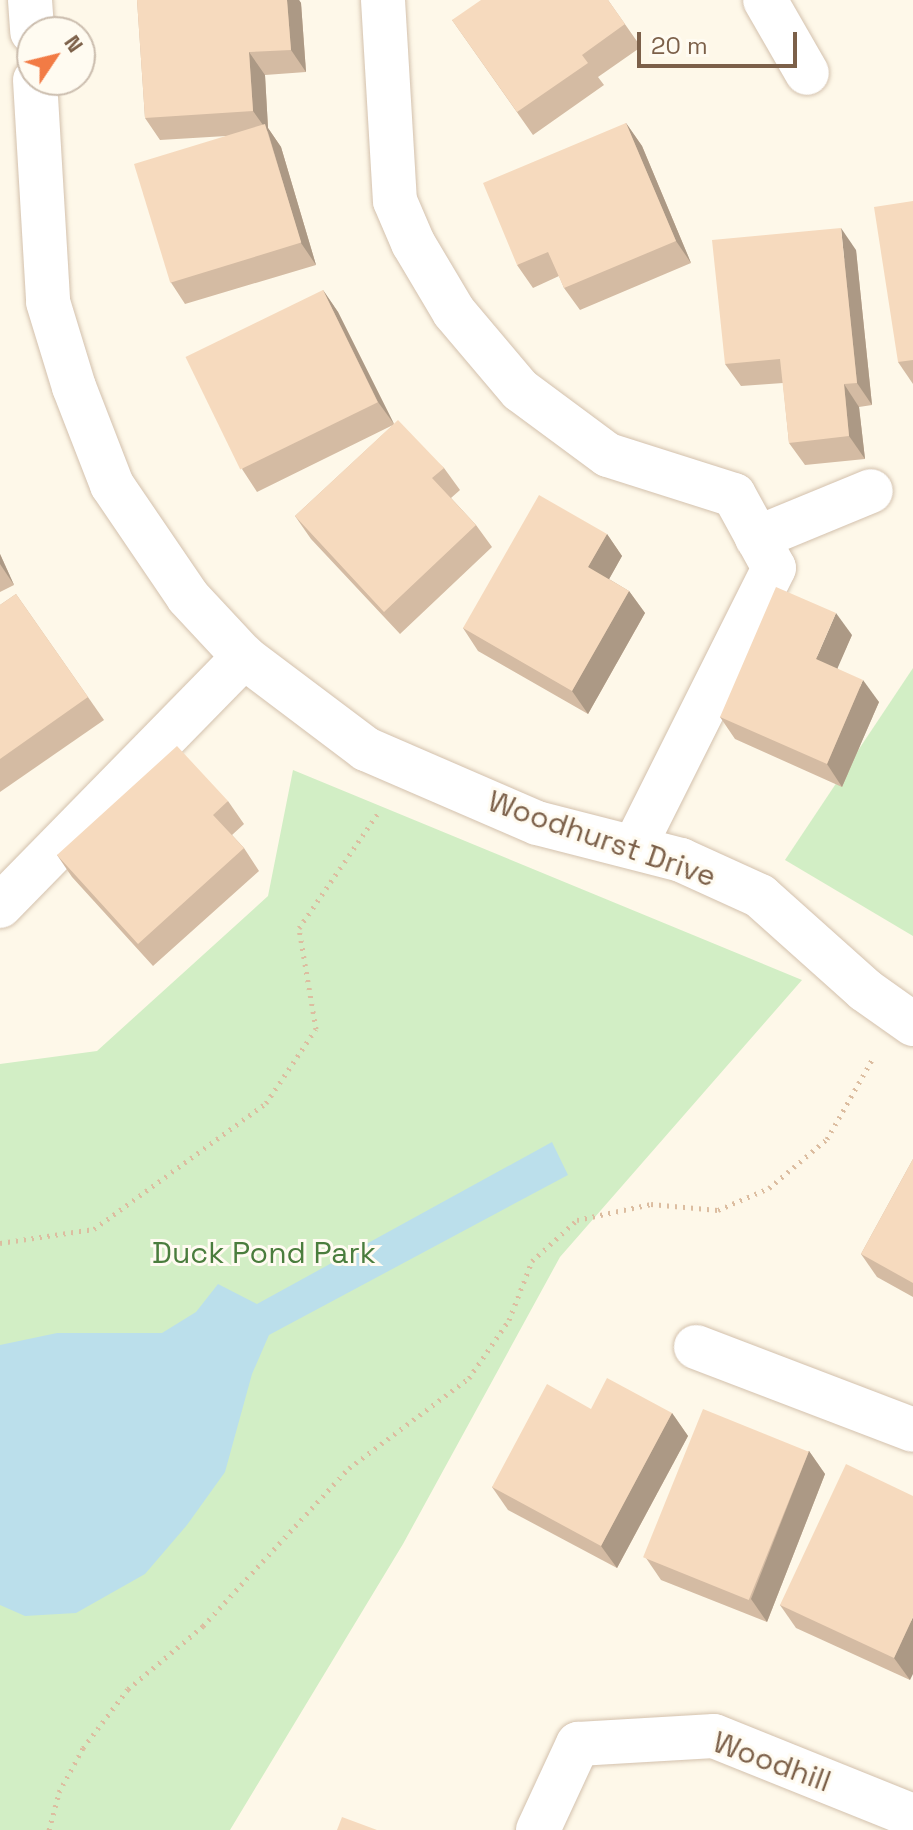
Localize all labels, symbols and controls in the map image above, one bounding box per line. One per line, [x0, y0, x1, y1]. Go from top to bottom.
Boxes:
north arrow [16, 16, 96, 96]
scale bar [641, 16, 801, 66]
text: N [58, 29, 90, 57]
text: 20 m [651, 30, 708, 61]
street label: Woodhurst Drive [483, 783, 721, 895]
park label: Duck Pond Park [152, 1235, 376, 1271]
street label: Woodhill [708, 1724, 836, 1800]

